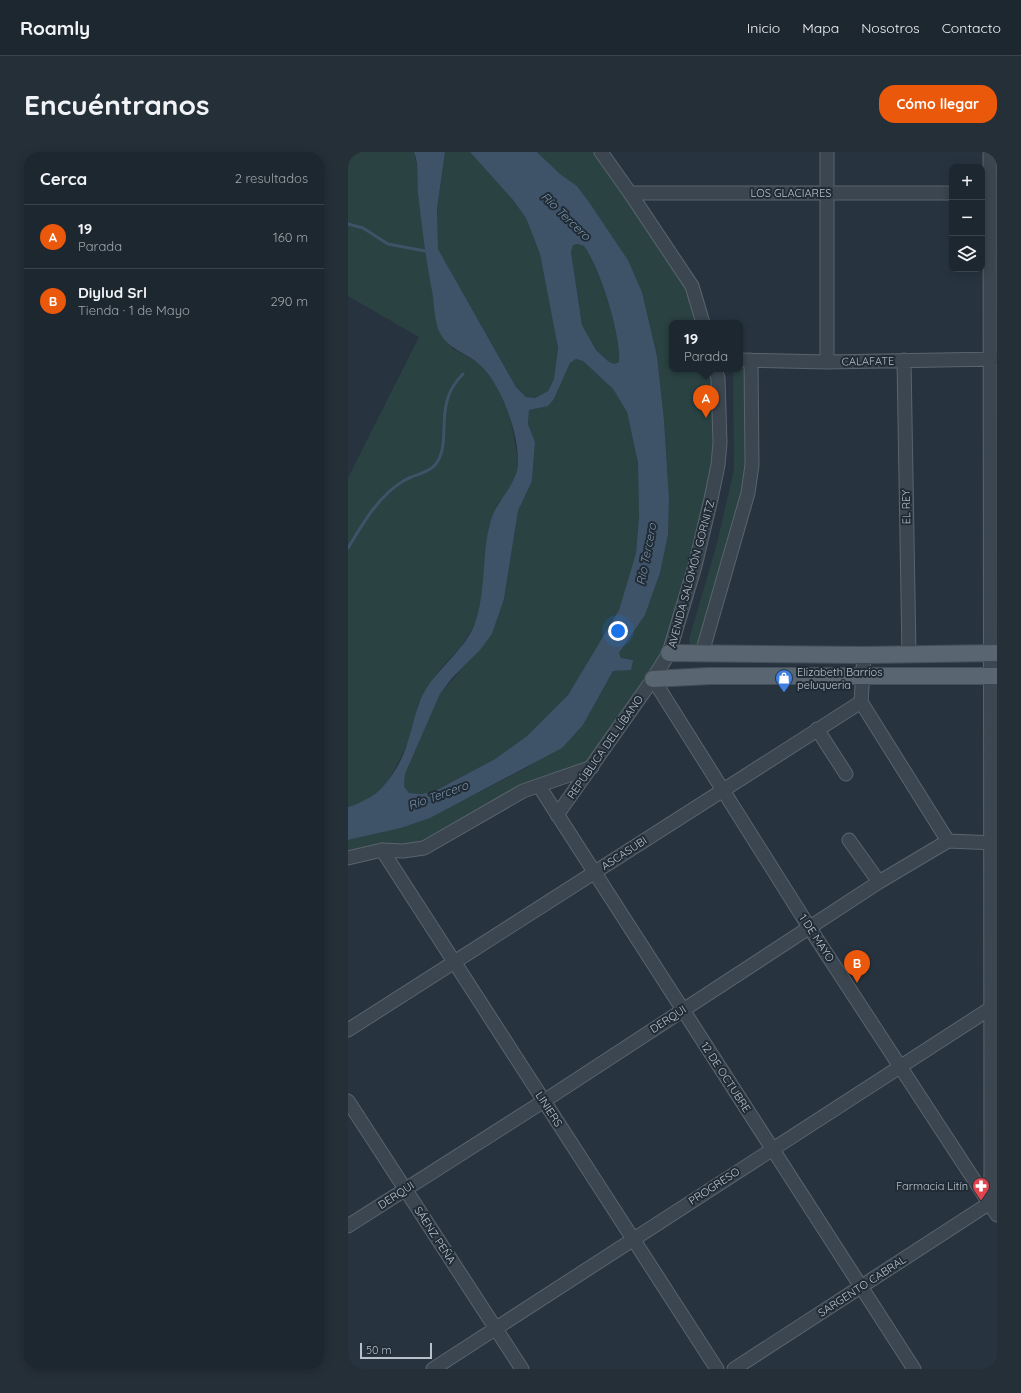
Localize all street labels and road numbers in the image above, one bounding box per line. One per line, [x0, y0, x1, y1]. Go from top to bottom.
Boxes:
street label: LOS GLACIARES [751, 186, 831, 200]
street label: CALAFATE [842, 354, 894, 368]
street label: EL REY [899, 489, 913, 525]
street label: AVENIDA SALOMÓN GORNITZ [665, 499, 717, 649]
street label: REPÚBLICA DEL LÍBANO [564, 692, 646, 802]
street label: ASCASUBI [599, 833, 649, 873]
street label: 1 DE MAYO [796, 911, 838, 965]
street label: DERQUI [647, 1002, 689, 1036]
street label: 12 DE OCTUBRE [698, 1039, 754, 1115]
street label: LINIERS [532, 1089, 566, 1129]
street label: PROGRESO [686, 1164, 742, 1208]
street label: DERQUI [375, 1178, 417, 1212]
street label: SÁENZ PEÑA [411, 1204, 459, 1266]
street label: SARGENTO CABRAL [815, 1252, 909, 1320]

